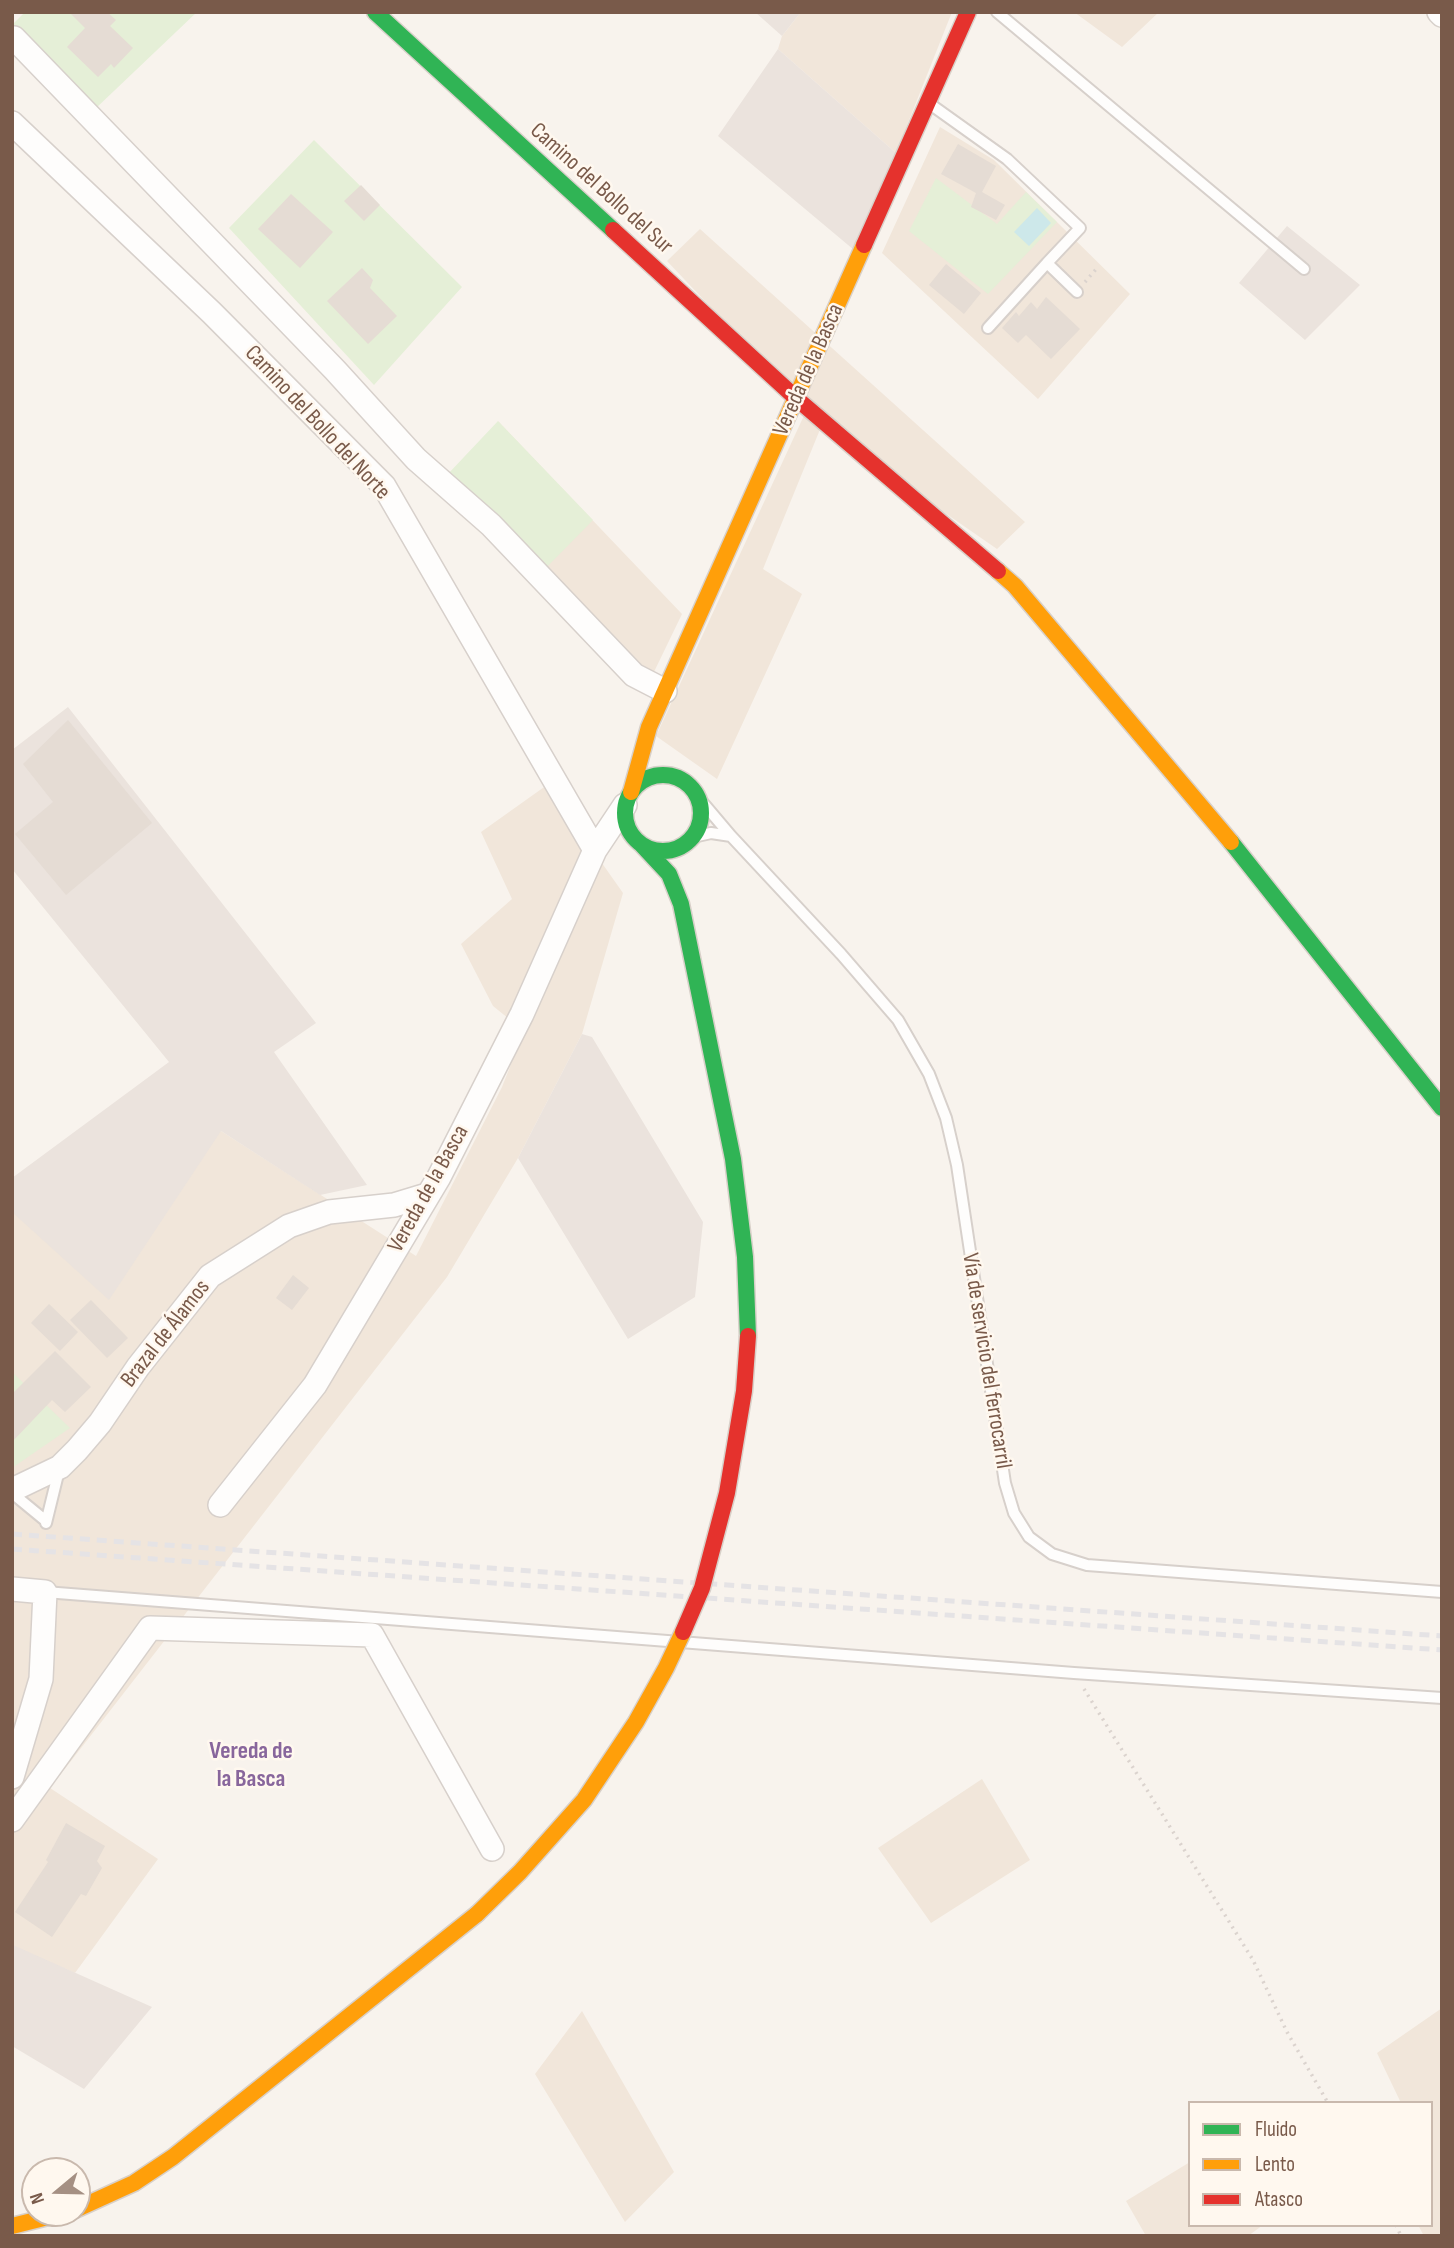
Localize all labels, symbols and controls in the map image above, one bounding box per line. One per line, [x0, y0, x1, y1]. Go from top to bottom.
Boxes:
street label: Camino del Bollo del Sur [524, 118, 678, 260]
street label: Vereda de la Basca [768, 300, 850, 440]
street label: Camino del Bollo del Norte [238, 340, 396, 506]
street label: Vereda de la Basca [383, 1121, 475, 1257]
street label: Vía de servicio del ferrocarril [955, 1251, 1017, 1471]
street label: Brazal de Álamos [116, 1275, 216, 1393]
district label: Vereda de la Basca [209, 1738, 293, 1794]
legend [1188, 2101, 1433, 2227]
text: Fluido [1255, 2117, 1297, 2142]
text: Lento [1255, 2152, 1295, 2177]
north arrow [21, 2157, 91, 2227]
text: Atasco [1255, 2187, 1303, 2212]
text: N [25, 2190, 50, 2207]

